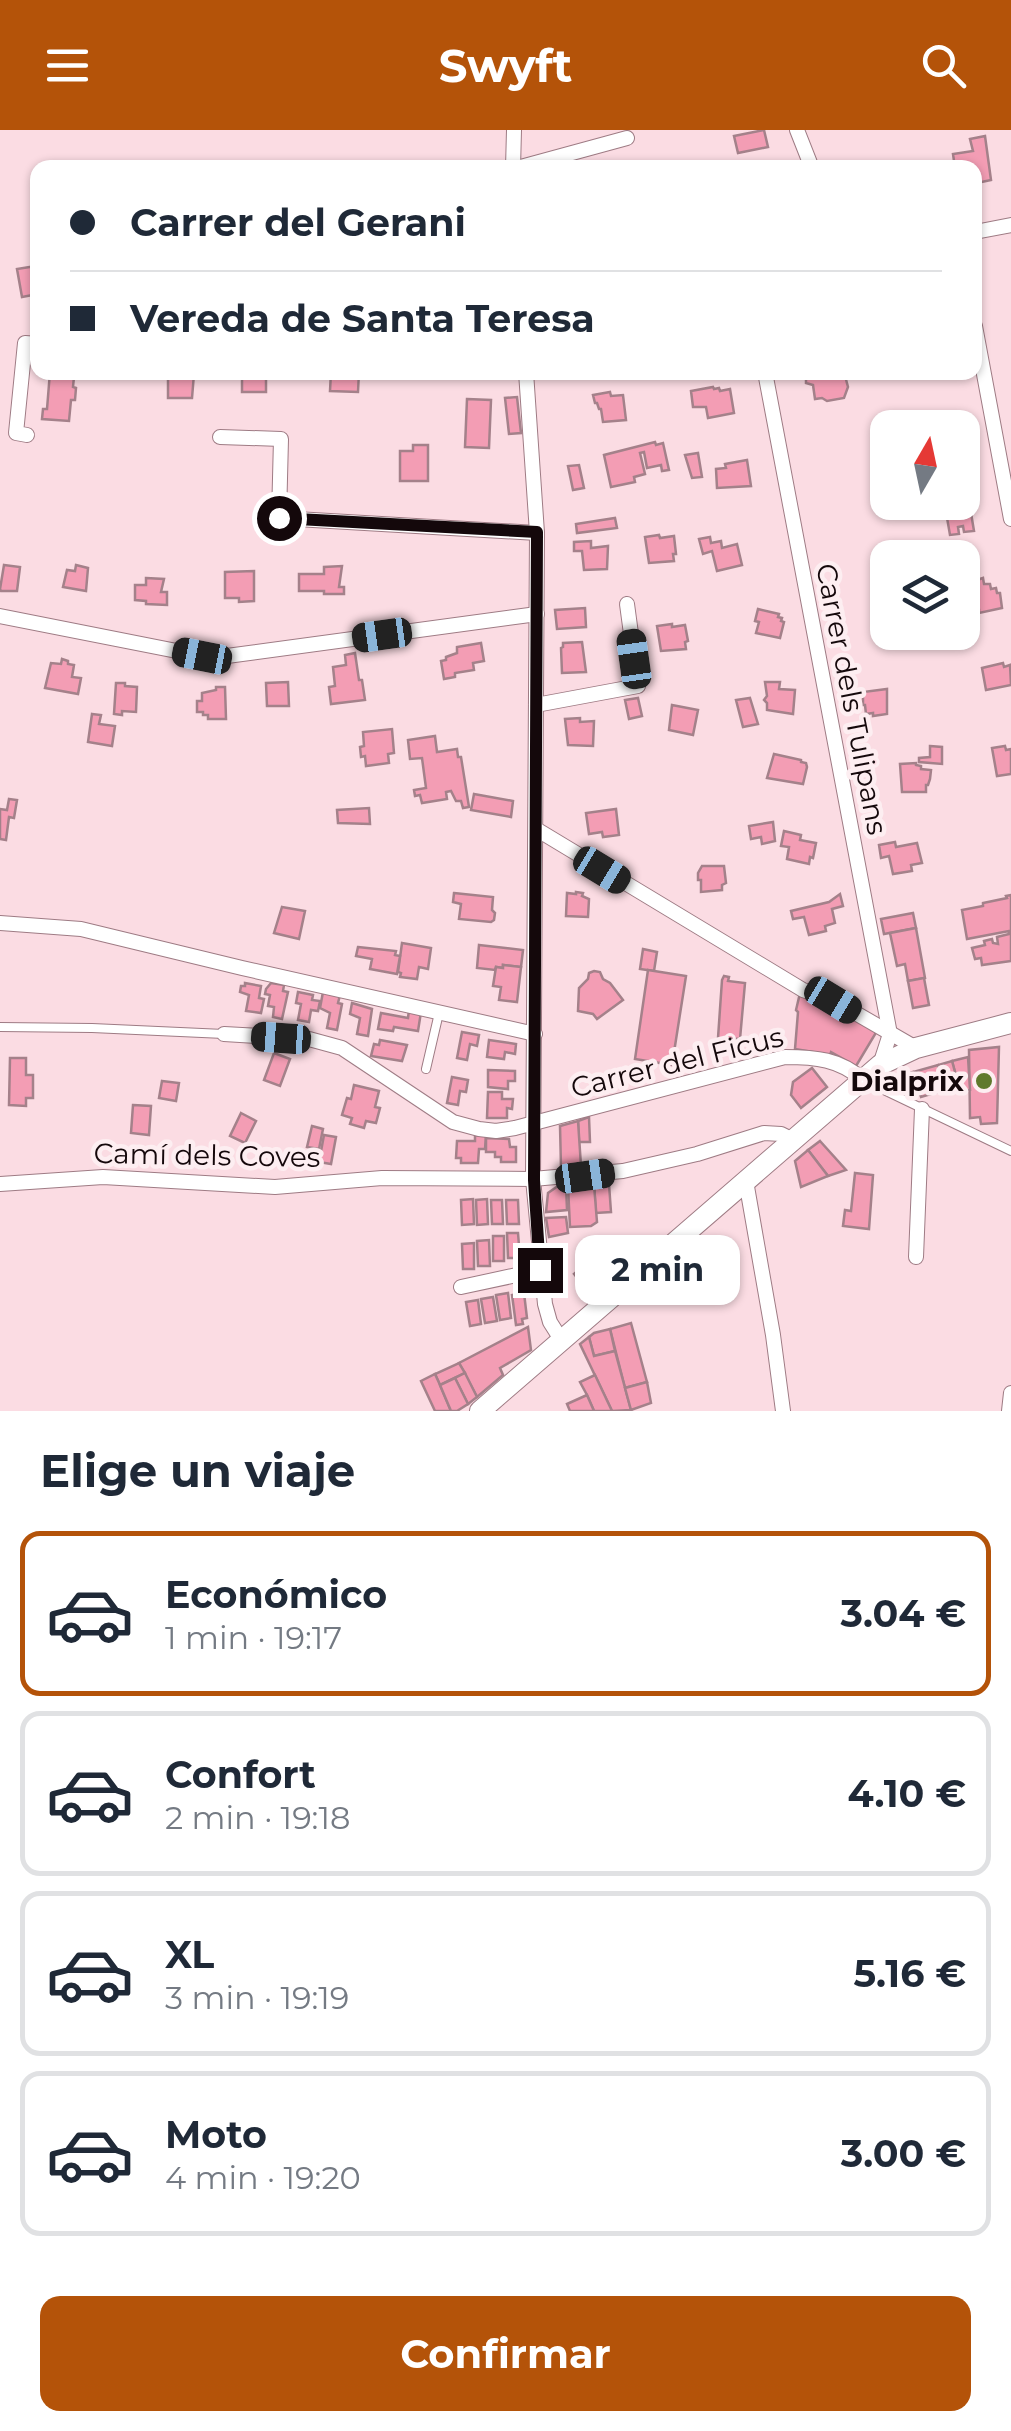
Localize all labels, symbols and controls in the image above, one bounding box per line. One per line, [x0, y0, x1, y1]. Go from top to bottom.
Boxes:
icon: menu [40, 38, 95, 93]
text: Swyft [439, 38, 572, 93]
icon: search [916, 38, 971, 93]
text: Carrer del Gerani [130, 199, 466, 246]
text: Vereda de Santa Teresa [130, 295, 595, 342]
north arrow [870, 410, 980, 520]
map controls [870, 410, 980, 650]
route start [257, 496, 302, 541]
button: layers [870, 540, 980, 650]
street label: Carrer dels Tulipans [809, 561, 895, 837]
car [350, 616, 414, 654]
car [615, 627, 653, 691]
car [170, 636, 234, 676]
car [569, 842, 635, 898]
car [800, 972, 866, 1028]
street label: Carrer del Ficus [567, 1019, 787, 1105]
car [250, 1021, 312, 1055]
place label: Dialprix [850, 1064, 964, 1098]
marker: Dialprix [973, 1070, 995, 1092]
street label: Camí dels Coves [93, 1136, 321, 1174]
car [553, 1157, 617, 1195]
callout: 2 min [575, 1235, 740, 1305]
route end [518, 1248, 563, 1293]
text: 2 min [611, 1250, 704, 1289]
text: Elige un viaje [40, 1443, 355, 1498]
icon: car [45, 1569, 135, 1659]
text: Económico [165, 1571, 387, 1618]
text: 3.04 € [840, 1590, 966, 1637]
text: 1 min · 19:17 [165, 1618, 342, 1657]
icon: car [45, 1749, 135, 1839]
text: Confort [165, 1751, 316, 1798]
text: 4.10 € [847, 1770, 966, 1817]
text: 2 min · 19:18 [165, 1798, 350, 1837]
icon: car [45, 1929, 135, 2019]
text: XL [165, 1931, 214, 1978]
text: 5.16 € [853, 1950, 966, 1997]
text: 3 min · 19:19 [165, 1978, 349, 2017]
icon: car [45, 2109, 135, 2199]
text: Moto [165, 2111, 267, 2158]
text: 3.00 € [841, 2130, 966, 2177]
text: 4 min · 19:20 [165, 2158, 361, 2197]
button: Confirmar [40, 2296, 971, 2411]

